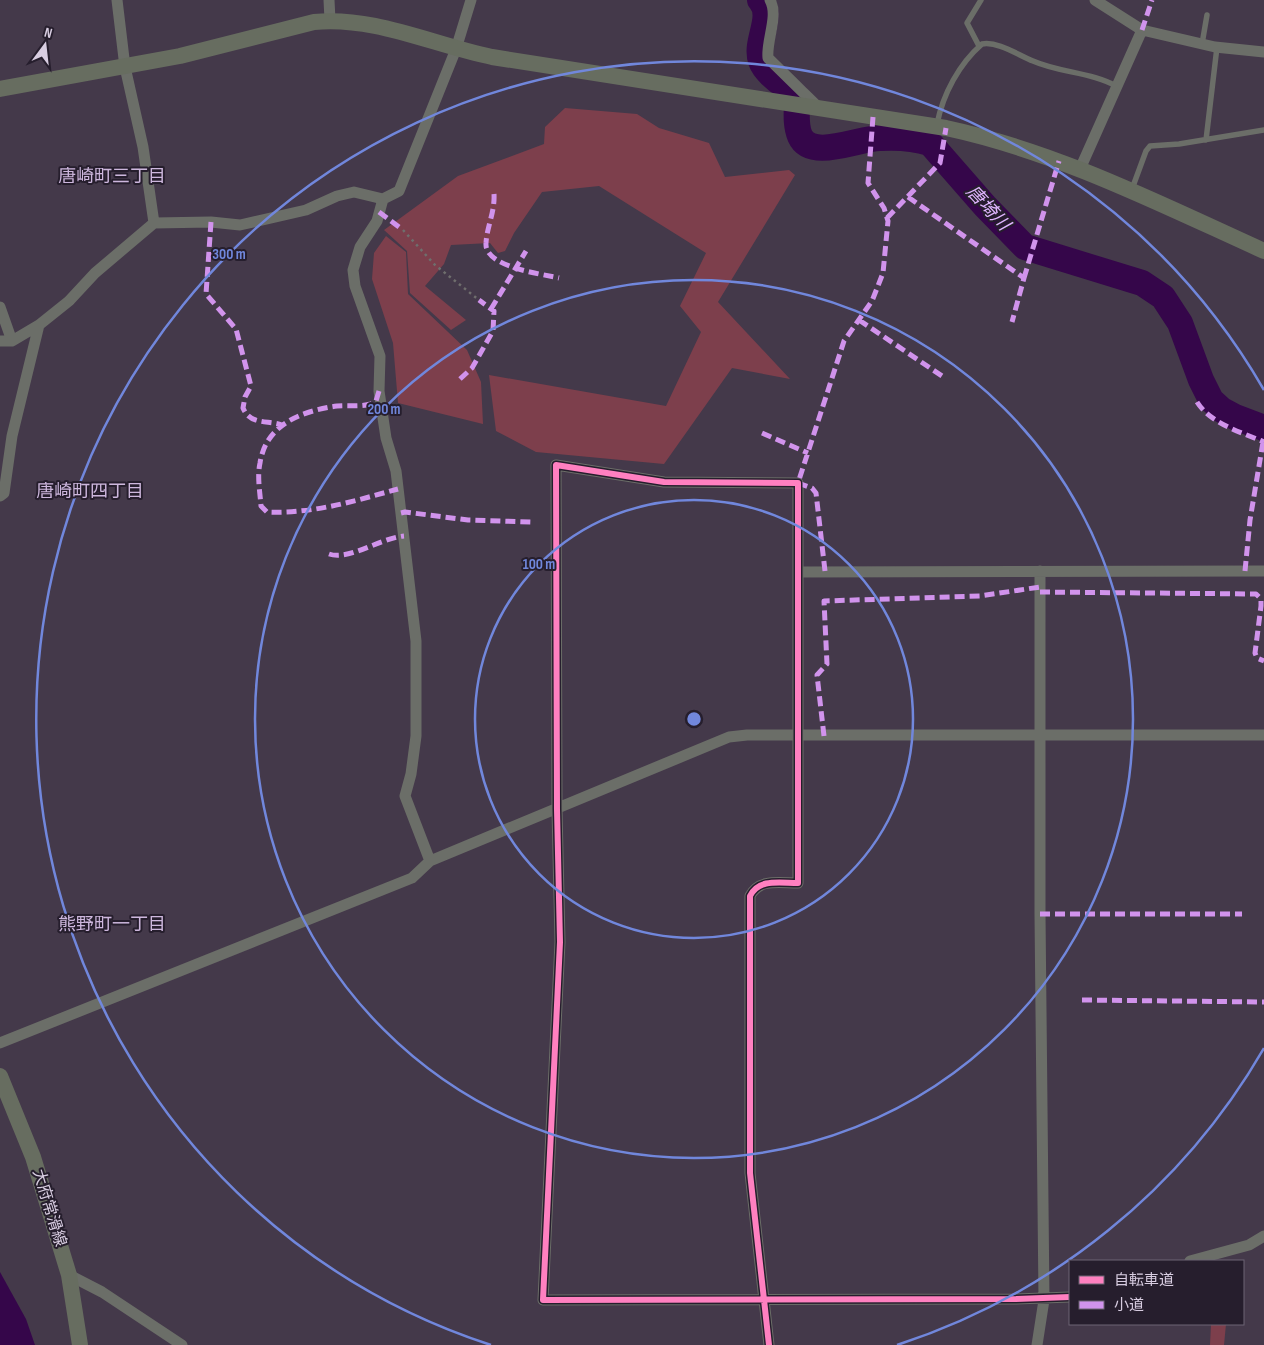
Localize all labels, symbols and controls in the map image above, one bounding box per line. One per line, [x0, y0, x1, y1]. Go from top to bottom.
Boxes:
north arrow [20, 20, 70, 70]
text: N [42, 24, 54, 42]
district label: 唐崎町三丁目 [58, 166, 166, 187]
water label: 唐埼川 [962, 181, 1015, 236]
text: 300 m [212, 245, 246, 264]
text: 200 m [367, 400, 401, 419]
district label: 唐崎町四丁目 [36, 481, 144, 502]
text: 100 m [523, 555, 555, 574]
centre of rings [685, 710, 703, 728]
district label: 熊野町一丁目 [58, 914, 166, 935]
street label: 大府常滑線 [28, 1167, 70, 1249]
legend [1069, 1260, 1244, 1325]
text: 自転車道 [1114, 1271, 1174, 1290]
text: 小道 [1114, 1296, 1144, 1315]

